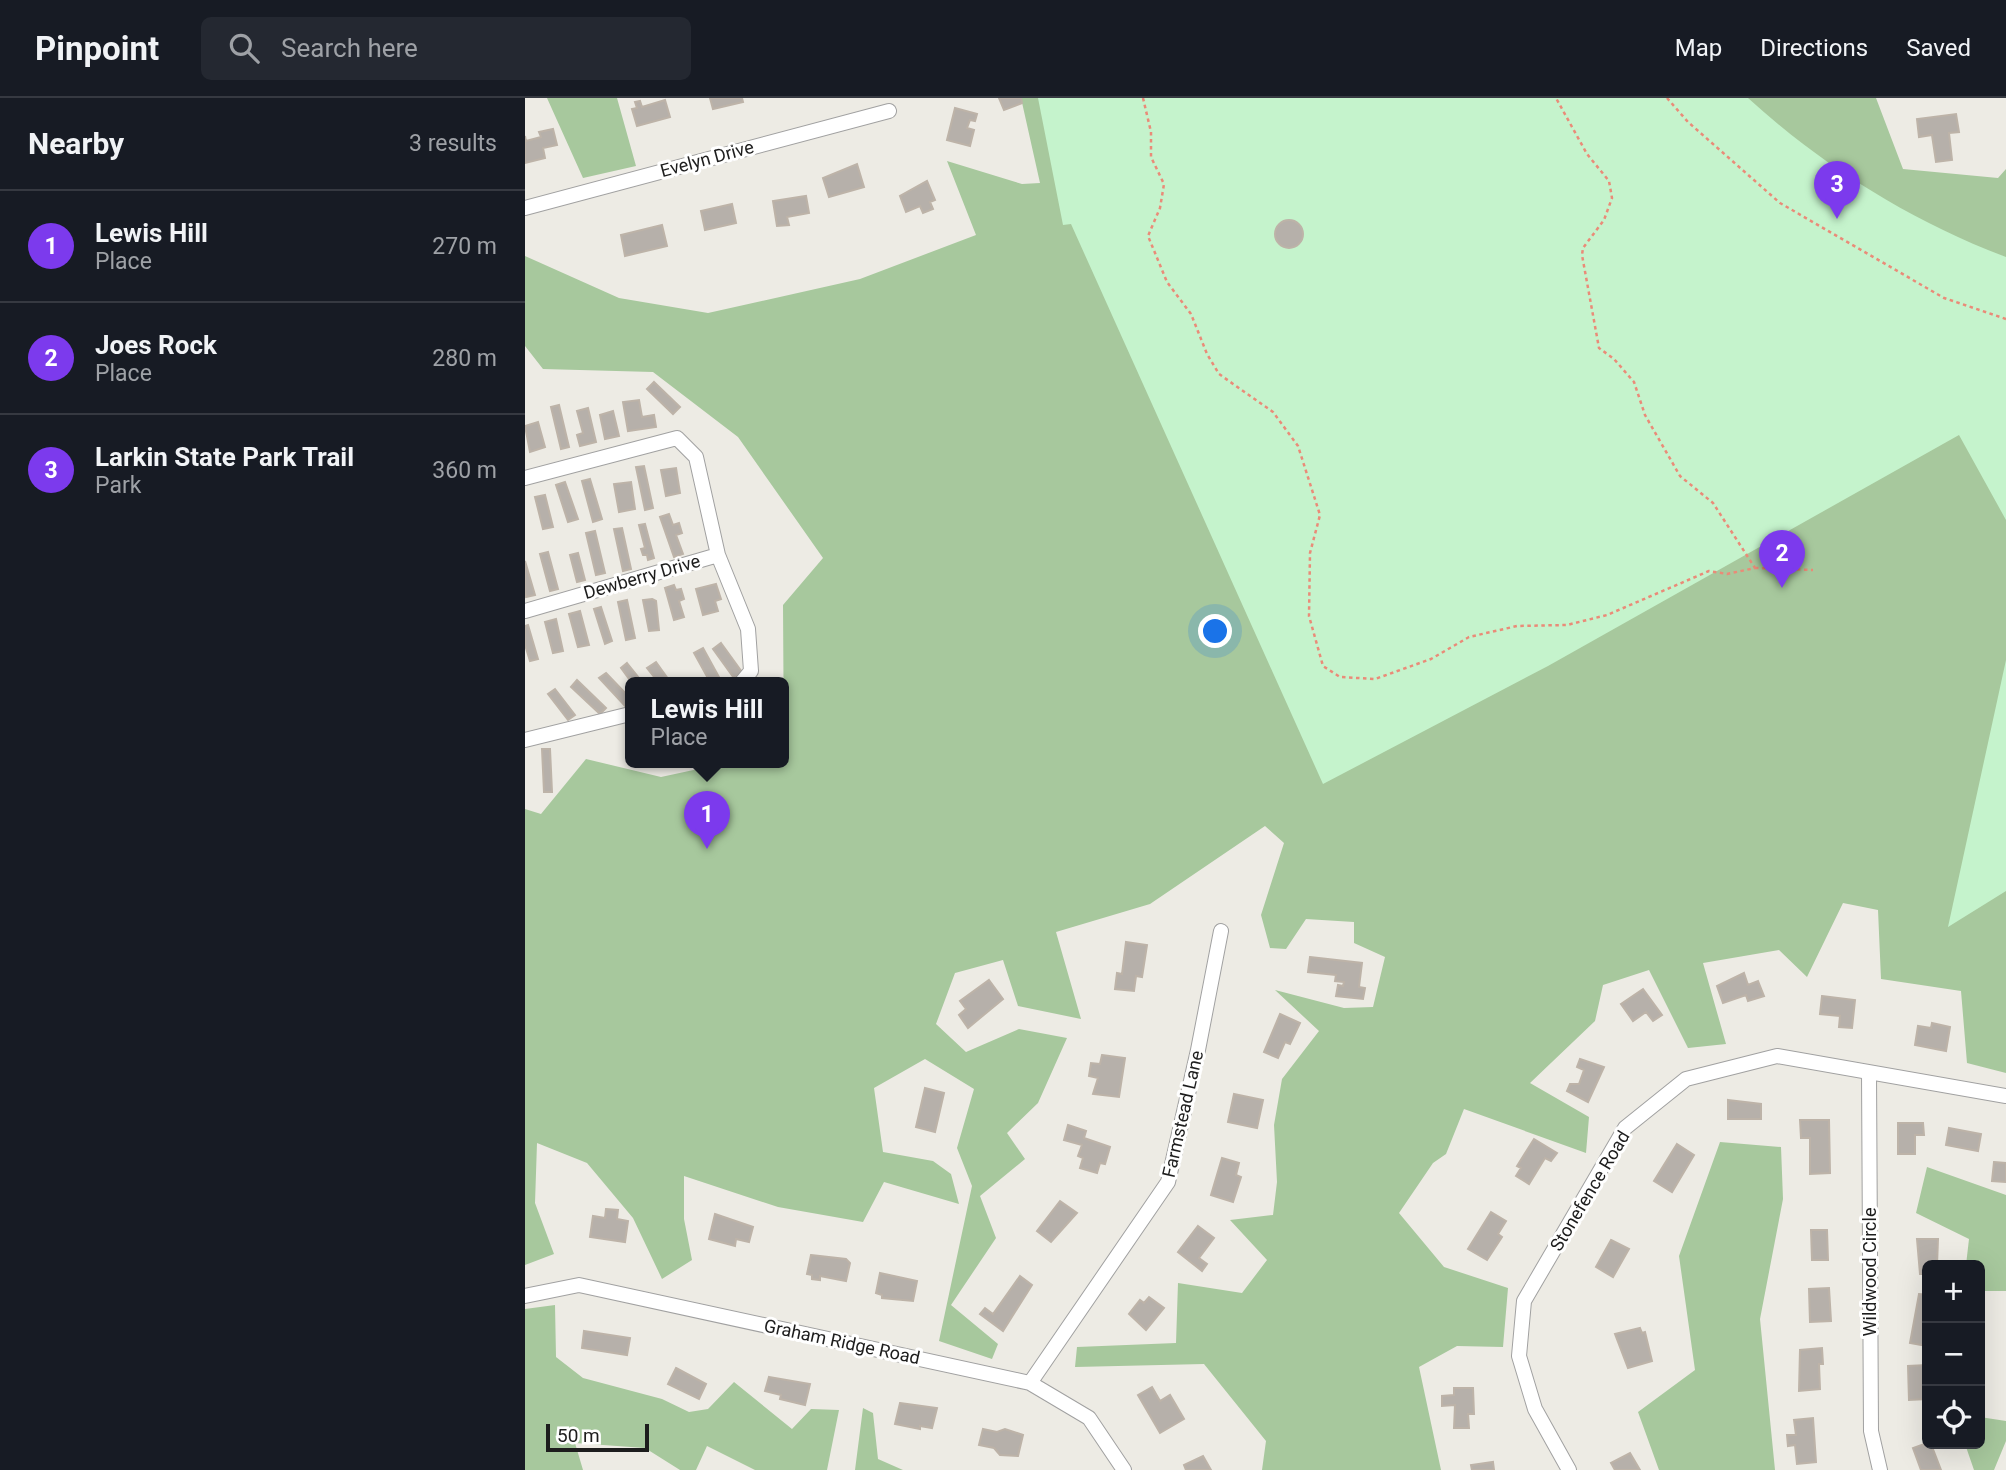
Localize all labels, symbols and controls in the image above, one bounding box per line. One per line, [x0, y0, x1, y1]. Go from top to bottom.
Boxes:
search box [201, 17, 691, 80]
text: Pinpoint [35, 29, 159, 68]
icon: search [225, 29, 263, 67]
text: Search here [281, 33, 418, 63]
text: Map [1675, 34, 1722, 62]
text: Directions [1760, 34, 1868, 62]
text: Saved [1906, 34, 1971, 62]
text: Nearby [28, 126, 124, 161]
text: 3 results [409, 130, 497, 157]
street label: Evelyn Drive [658, 136, 756, 181]
pin: 3 [1814, 161, 1860, 219]
text: Lewis Hill [95, 218, 208, 248]
text: 1 [44, 233, 58, 260]
text: 270 m [432, 233, 497, 260]
text: Place [95, 248, 152, 275]
text: Joes Rock [95, 330, 217, 360]
text: 2 [44, 345, 58, 372]
text: 280 m [432, 345, 497, 372]
text: Place [95, 360, 152, 387]
text: Larkin State Park Trail [95, 442, 354, 472]
text: 3 [44, 457, 58, 484]
text: 360 m [432, 457, 497, 484]
text: Park [95, 472, 141, 499]
pin: 2 [1759, 530, 1805, 588]
street label: Dewberry Drive [581, 550, 703, 603]
your location [1198, 614, 1232, 648]
popup [625, 677, 789, 768]
text: Lewis Hill [651, 694, 763, 724]
text: Place [651, 724, 707, 751]
pin: 1 [684, 791, 730, 849]
street label: Farmstead Lane [1158, 1048, 1207, 1179]
street label: Stonefence Road [1545, 1127, 1634, 1255]
street label: Wildwood Circle [1859, 1208, 1880, 1336]
map controls [1922, 1260, 1985, 1449]
button: + [1922, 1260, 1985, 1323]
street label: Graham Ridge Road [762, 1315, 922, 1368]
button: − [1922, 1323, 1985, 1386]
button: locate [1922, 1386, 1985, 1449]
scale bar [546, 1421, 649, 1453]
text: 50 m [557, 1424, 600, 1447]

